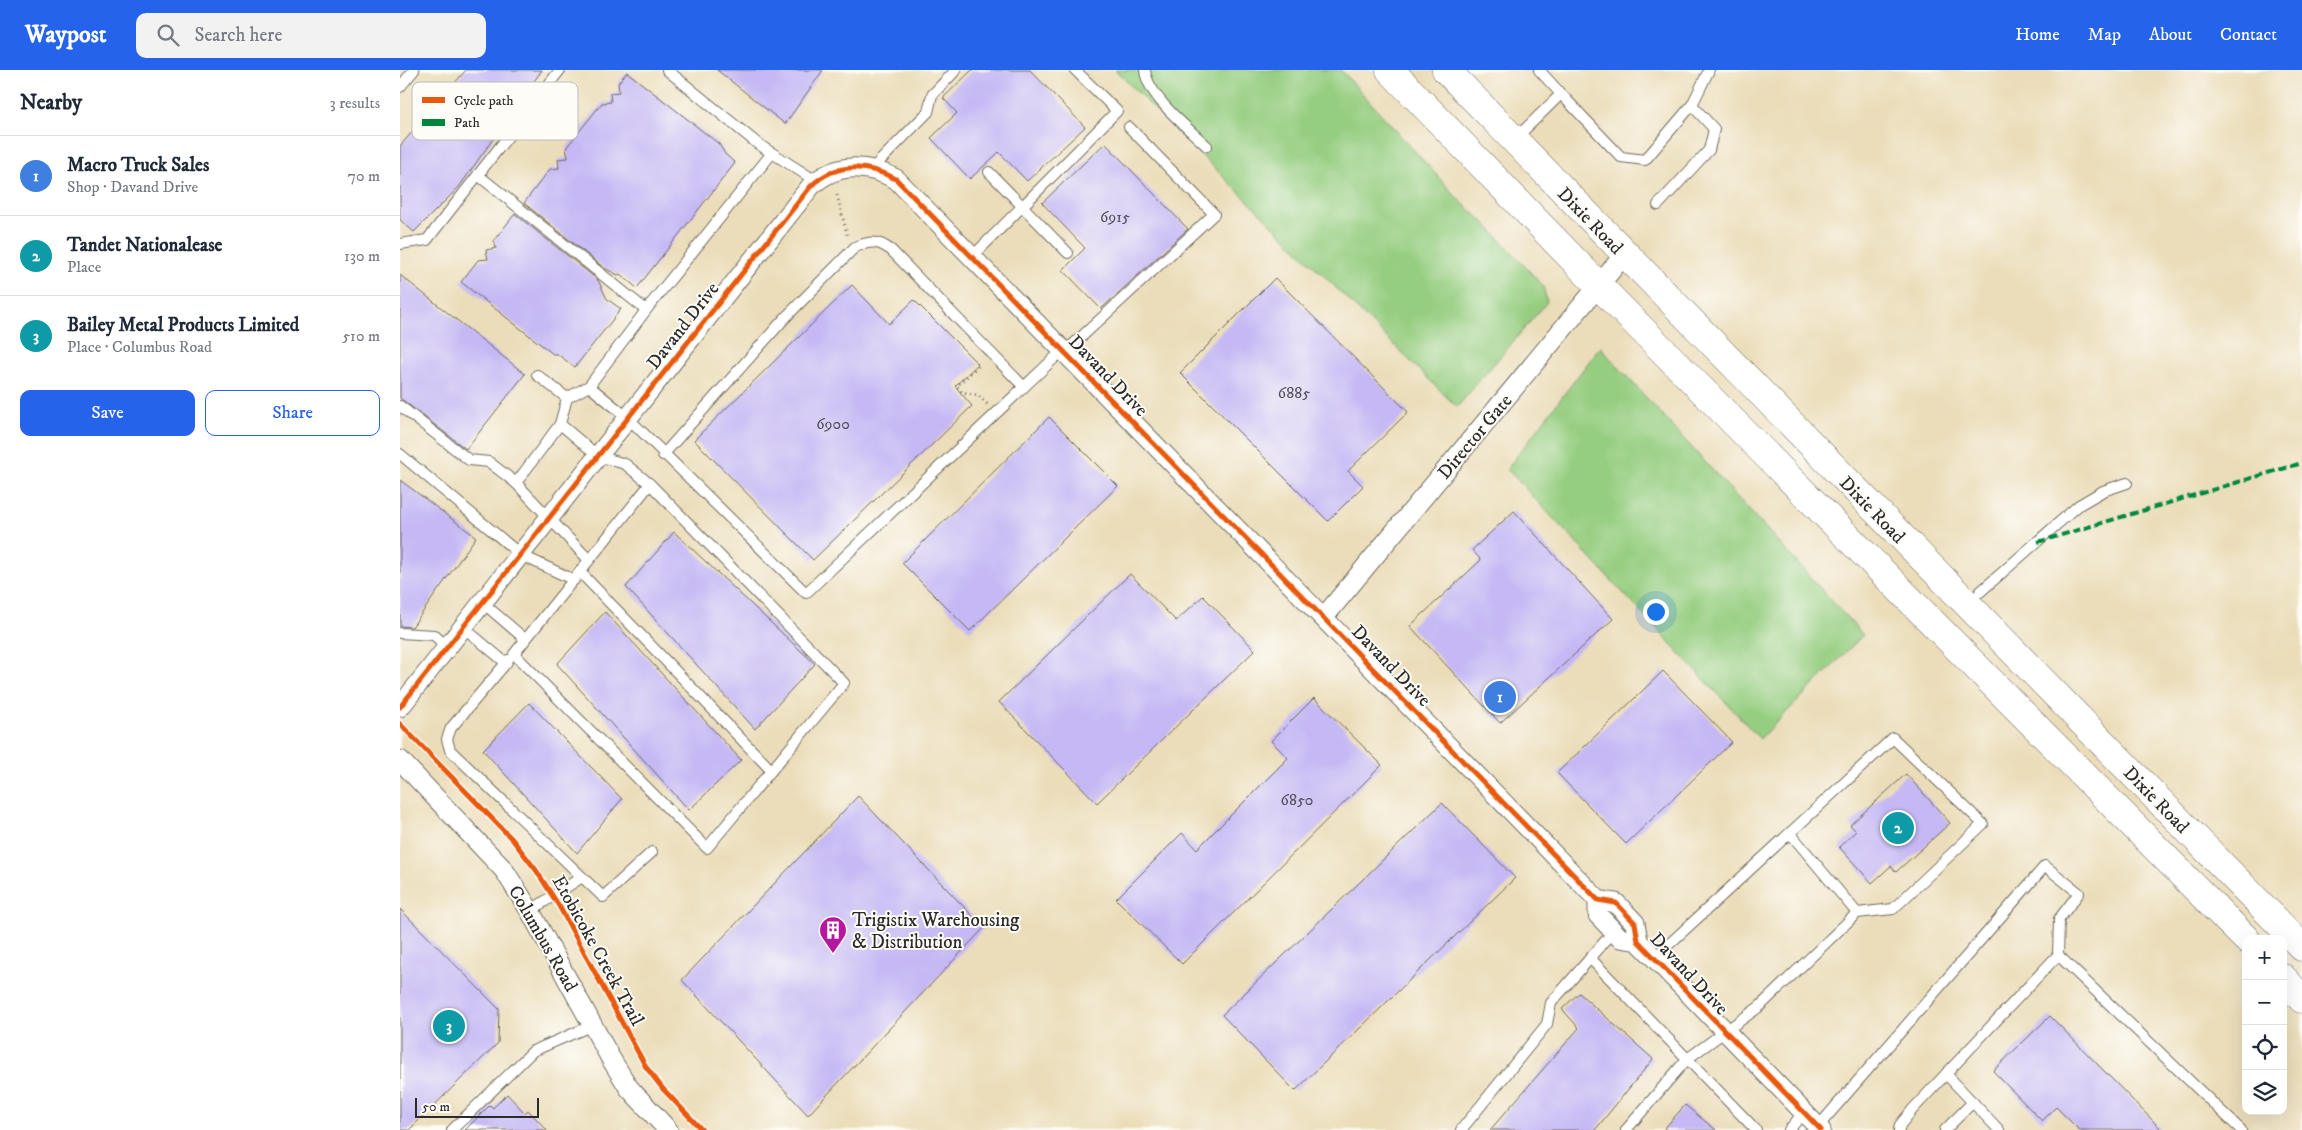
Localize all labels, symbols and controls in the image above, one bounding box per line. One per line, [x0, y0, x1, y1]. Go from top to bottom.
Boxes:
search box [136, 13, 486, 58]
text: Waypost [25, 20, 106, 50]
icon: search [154, 21, 182, 49]
text: Search here [194, 24, 282, 47]
text: Home [2015, 24, 2060, 46]
text: Map [2088, 24, 2121, 46]
text: About [2149, 24, 2192, 46]
text: Contact [2220, 24, 2277, 46]
legend [412, 82, 578, 140]
text: Nearby [20, 90, 82, 116]
text: Cycle path [454, 92, 514, 110]
text: 3 results [330, 93, 380, 113]
text: Path [454, 114, 481, 132]
text: Macro Truck Sales [67, 154, 209, 177]
text: 1 [33, 166, 39, 186]
text: 70 m [348, 166, 380, 186]
text: Shop · Davand Drive [67, 177, 198, 197]
street label: Dixie Road [1552, 183, 1628, 260]
house number: 6915 [1100, 207, 1130, 227]
text: Tandet Nationalease [67, 234, 222, 257]
text: 2 [32, 246, 40, 266]
text: 130 m [344, 246, 380, 266]
text: Place [67, 257, 101, 277]
street label: Davand Drive [642, 278, 724, 374]
text: Bailey Metal Products Limited [67, 314, 299, 337]
text: 3 [33, 326, 39, 346]
text: 510 m [342, 326, 380, 346]
street label: Davand Drive [1063, 331, 1153, 422]
text: Place · Columbus Road [67, 337, 212, 357]
house number: 6885 [1278, 383, 1310, 403]
button: Save [20, 390, 195, 436]
button: Share [205, 390, 380, 436]
street label: Director Gate [1433, 390, 1517, 484]
house number: 6900 [816, 414, 850, 434]
street label: Dixie Road [1834, 472, 1910, 549]
your location [1643, 599, 1669, 625]
street label: Davand Drive [1346, 621, 1436, 712]
pin: 1 [1484, 678, 1516, 716]
street label: Dixie Road [2118, 762, 2194, 839]
house number: 6850 [1281, 790, 1313, 810]
pin: 2 [1882, 809, 1914, 847]
street label: Etobicoke Creek Trail [547, 872, 649, 1030]
street label: Columbus Road [503, 882, 583, 996]
place label: Trigistix Warehousing & Distribution [852, 909, 1020, 954]
building icon: Trigistix Warehousing & Distribution [818, 915, 848, 954]
street label: Davand Drive [1645, 928, 1733, 1020]
map controls [2242, 935, 2287, 1115]
button: + [2242, 935, 2287, 980]
button: − [2242, 980, 2287, 1025]
pin: 3 [433, 1007, 465, 1045]
button: locate [2242, 1025, 2287, 1070]
button: layers [2242, 1070, 2287, 1115]
scale bar [415, 1095, 539, 1118]
text: 50 m [422, 1098, 450, 1116]

